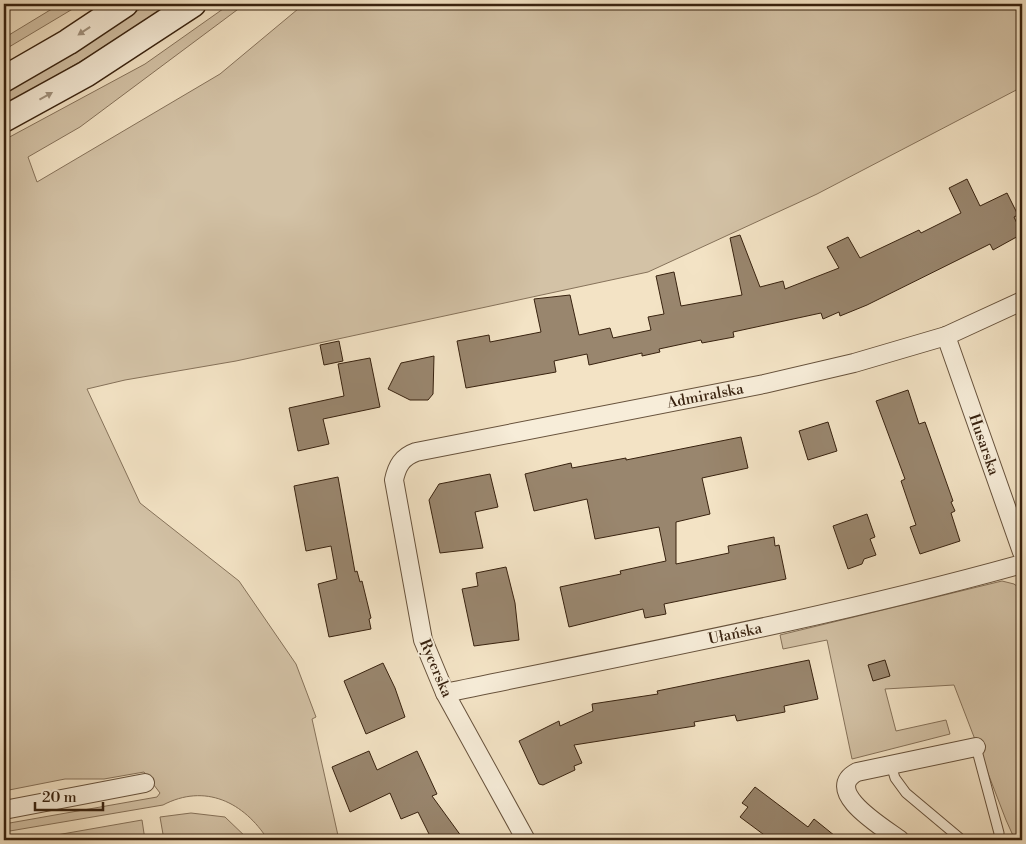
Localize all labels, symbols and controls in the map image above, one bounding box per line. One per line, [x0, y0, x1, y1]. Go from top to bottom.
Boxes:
one-way arrow [78, 26, 91, 35]
one-way arrow [40, 91, 53, 100]
street label: Admiralska [664, 379, 746, 413]
street label: Husarska [964, 411, 1003, 478]
street label: Ułańska [706, 619, 764, 649]
street label: Rycerska [415, 636, 456, 700]
scale bar [35, 779, 102, 811]
text: 20 m [42, 788, 77, 807]

